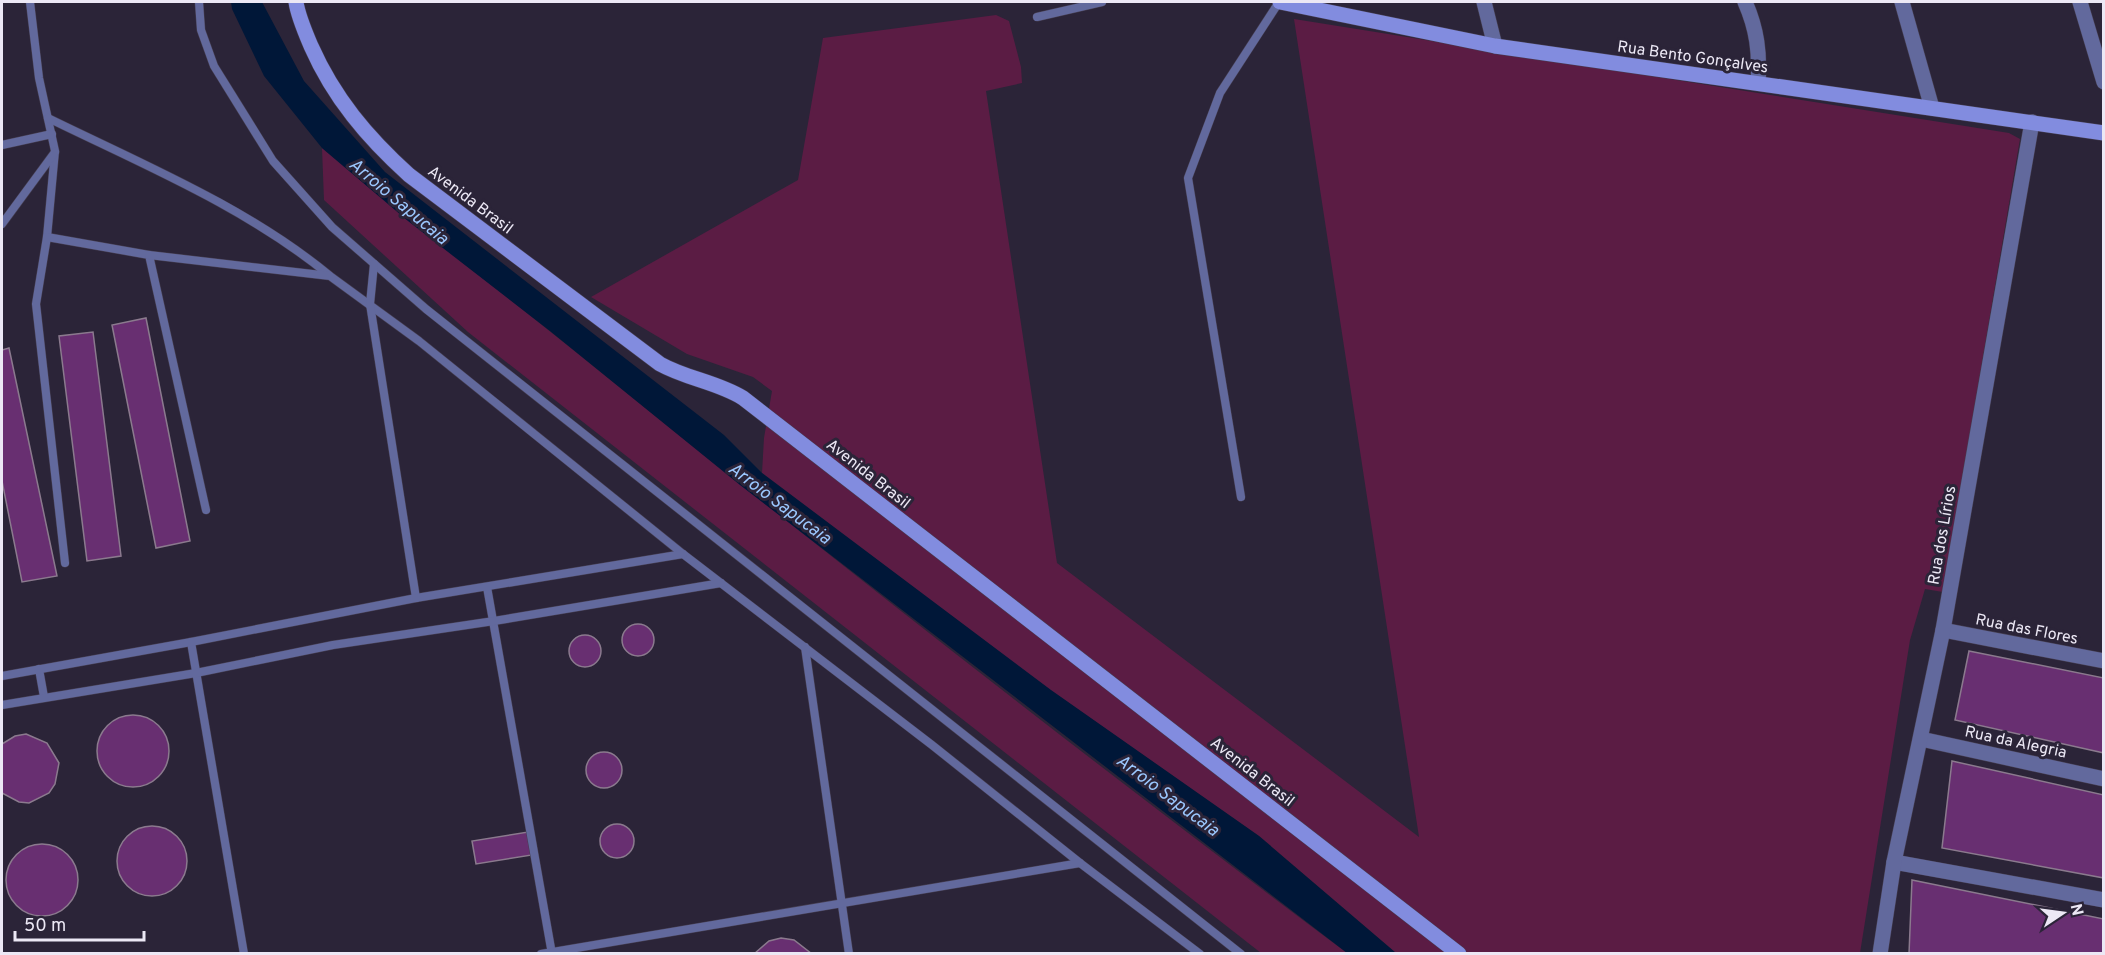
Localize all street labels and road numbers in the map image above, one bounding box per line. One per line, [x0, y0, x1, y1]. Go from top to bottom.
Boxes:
street label: Rua Bento Gonçalves [1616, 37, 1769, 78]
street label: Avenida Brasil [423, 162, 516, 239]
street label: Avenida Brasil [822, 435, 914, 514]
street label: Rua dos Lírios [1924, 484, 1962, 586]
street label: Rua das Flores [1974, 610, 2080, 650]
street label: Rua da Alegria [1963, 722, 2068, 764]
street label: Avenida Brasil [1206, 733, 1298, 812]

